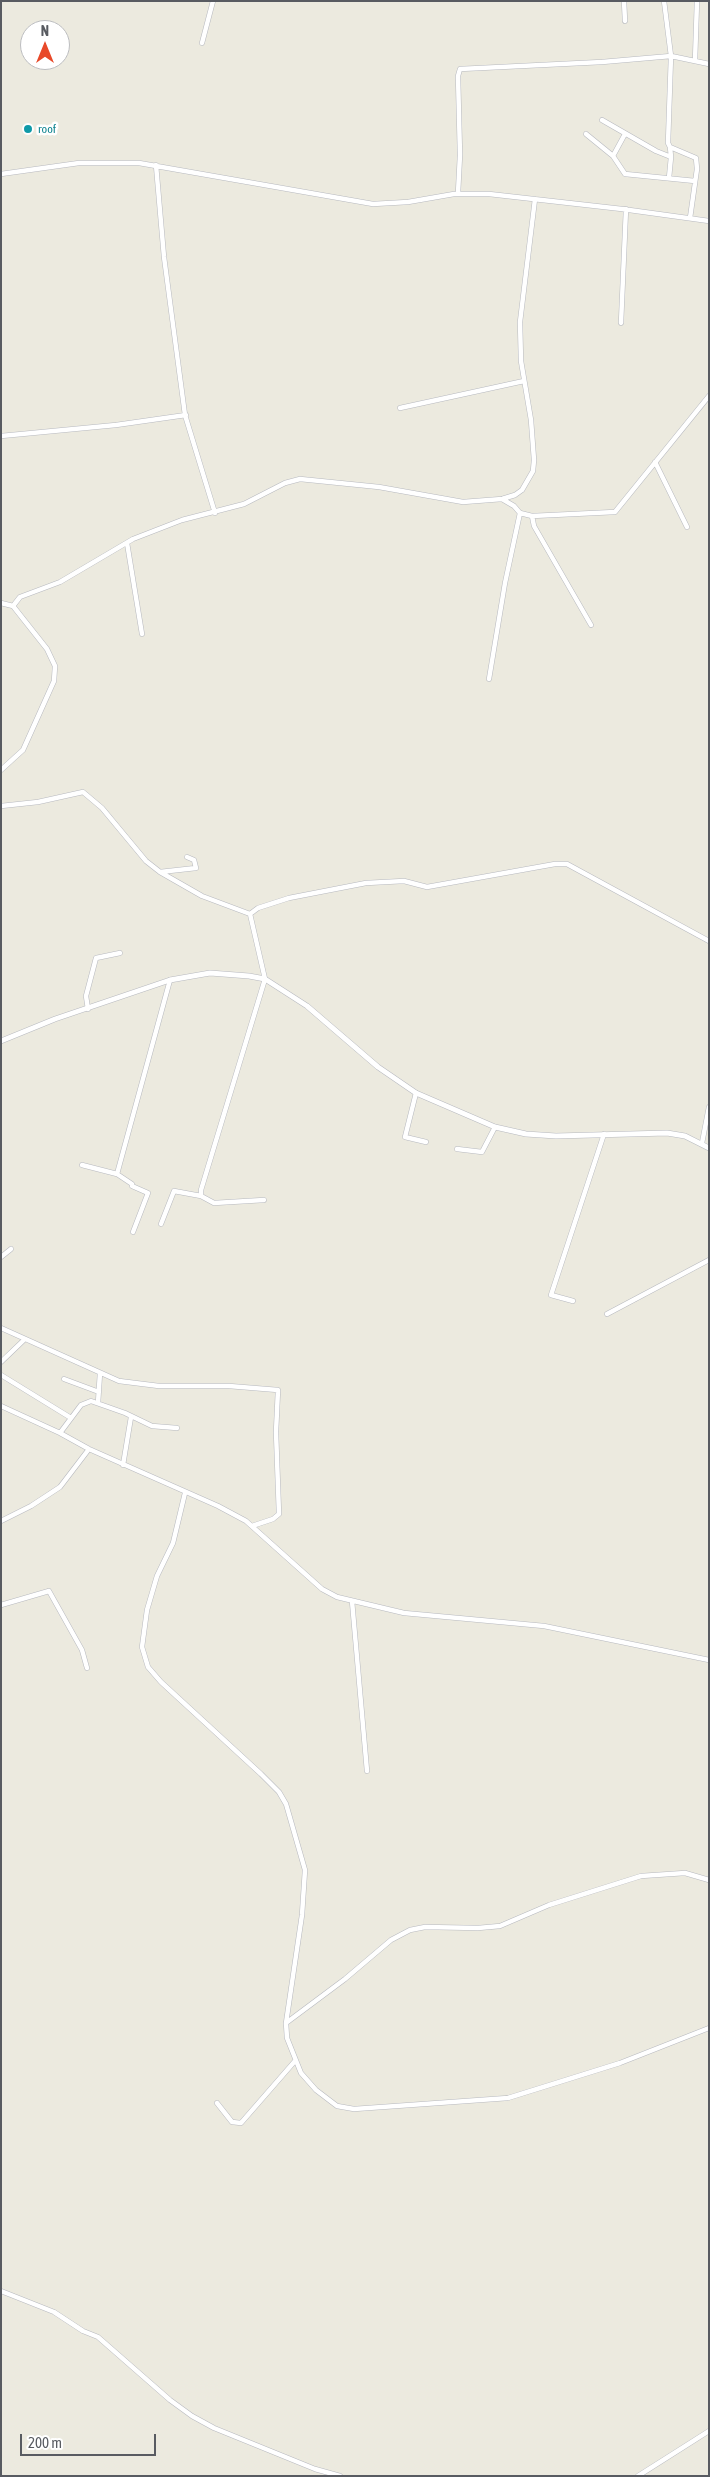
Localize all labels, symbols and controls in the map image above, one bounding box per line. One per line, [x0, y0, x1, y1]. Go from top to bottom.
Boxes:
north arrow [20, 20, 70, 70]
text: N [41, 23, 49, 39]
place label: roof [38, 122, 56, 136]
marker: roof [22, 123, 34, 135]
scale bar [22, 2424, 159, 2456]
text: 200 m [28, 2434, 62, 2451]

